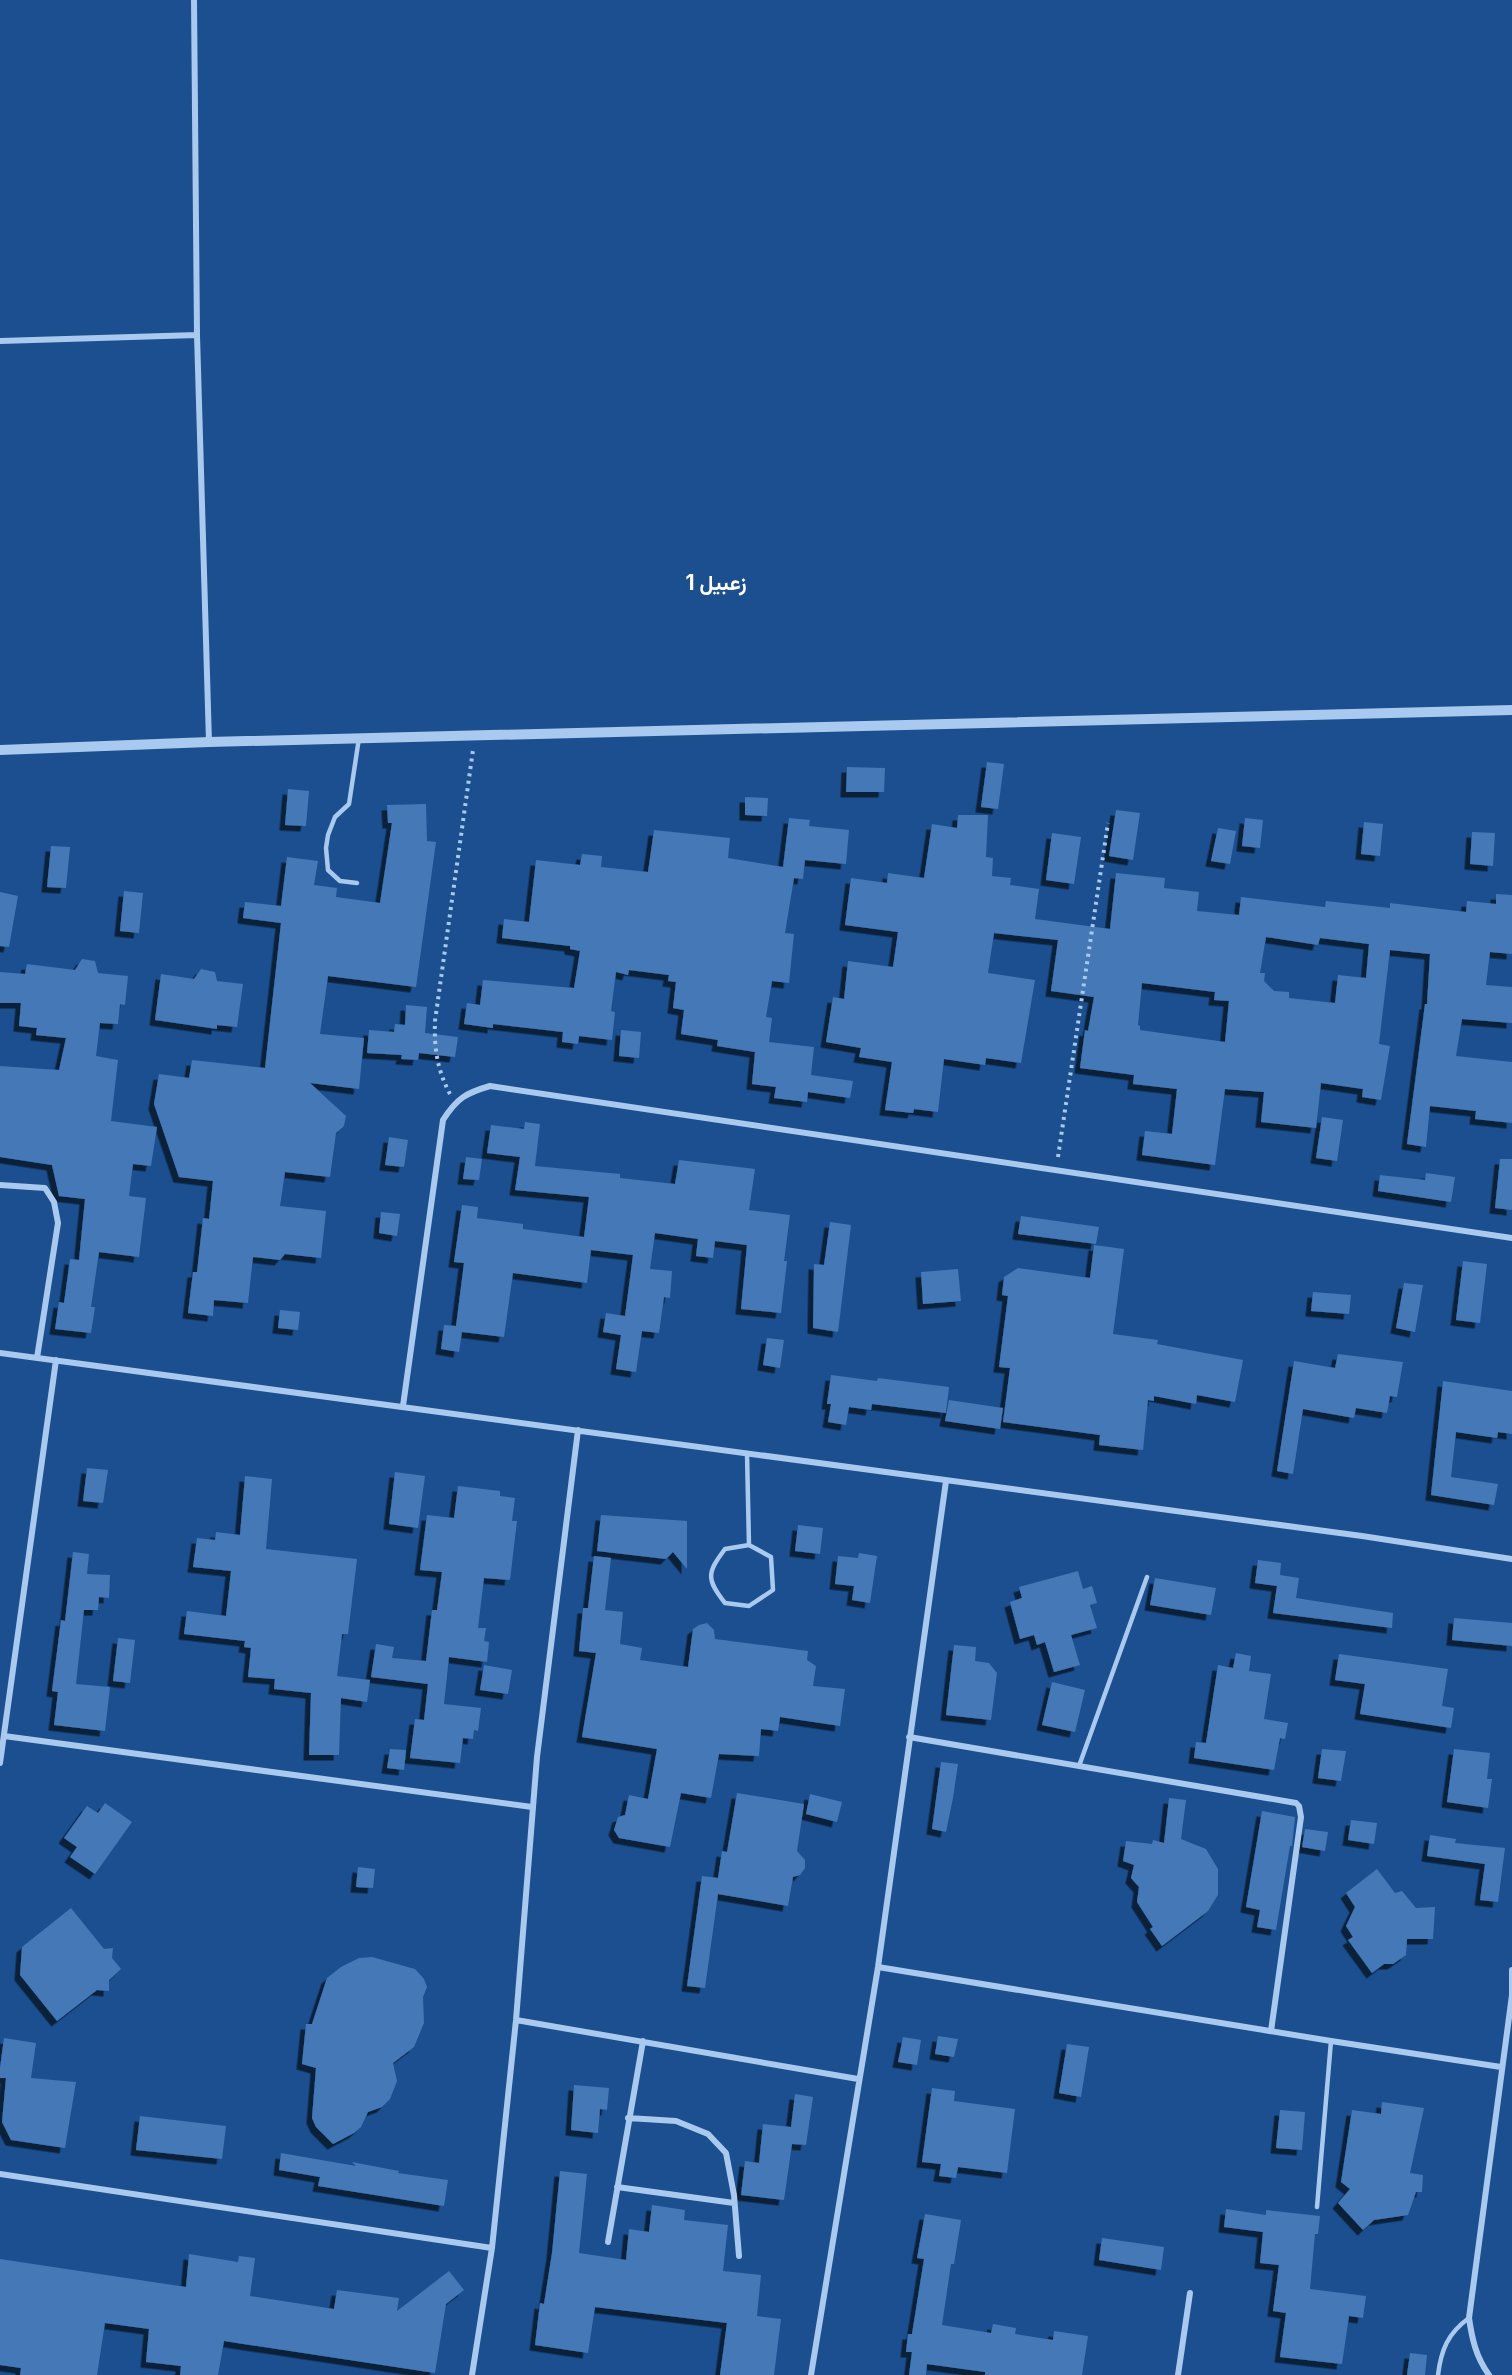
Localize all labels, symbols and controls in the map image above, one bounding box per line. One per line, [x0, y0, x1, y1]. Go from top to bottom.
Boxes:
district label: زعبيل 1 [685, 570, 747, 596]

